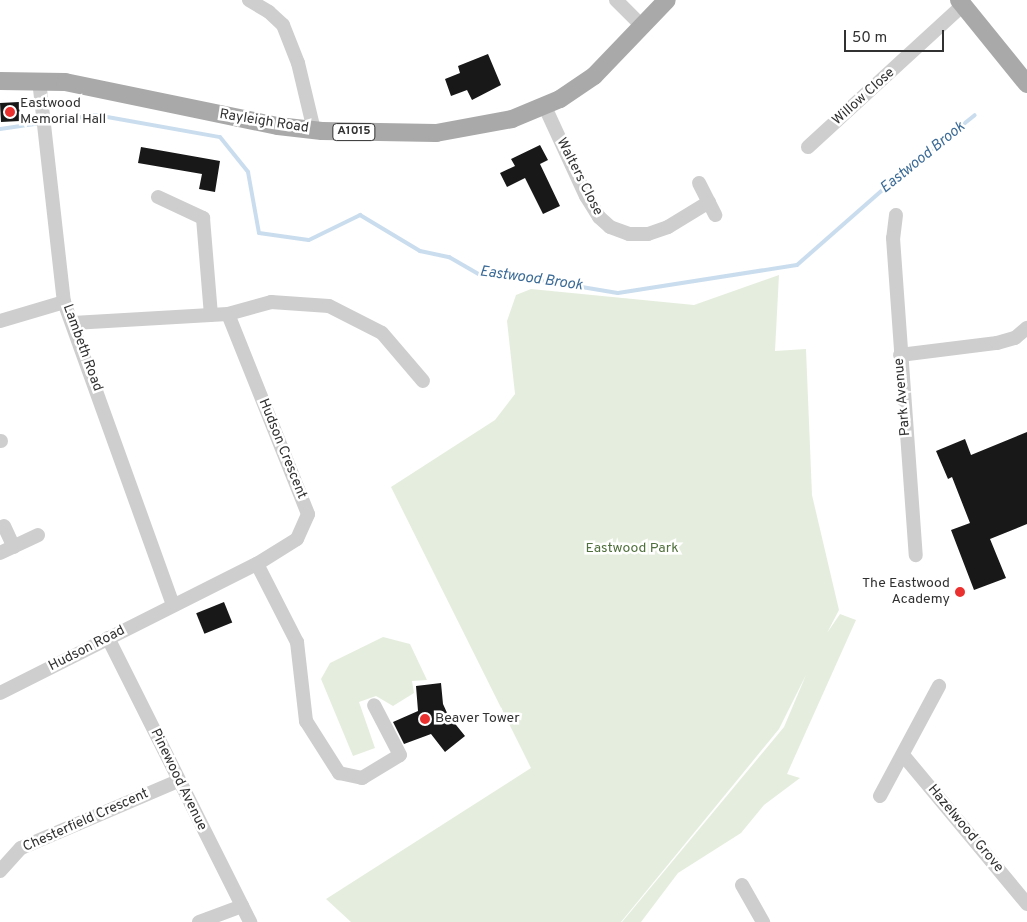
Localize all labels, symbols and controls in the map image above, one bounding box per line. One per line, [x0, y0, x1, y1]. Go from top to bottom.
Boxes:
scale bar [847, 20, 947, 52]
text: 50 m [852, 29, 887, 48]
street label: Willow Close [829, 65, 899, 129]
place label: Eastwood Memorial Hall [20, 96, 106, 128]
marker: Eastwood Memorial Hall [4, 106, 16, 118]
street label: Rayleigh Road [218, 107, 310, 137]
water label: Eastwood Brook [877, 118, 969, 198]
road number: A1015 [332, 122, 376, 142]
street label: Walters Close [552, 135, 606, 219]
water label: Eastwood Brook [478, 263, 584, 295]
street label: Lambeth Road [58, 302, 106, 394]
street label: Park Avenue [891, 357, 915, 437]
street label: Hudson Crescent [254, 396, 310, 502]
park label: Eastwood Park [585, 541, 679, 557]
place label: The Eastwood Academy [862, 576, 950, 608]
marker: The Eastwood Academy [954, 586, 966, 598]
street label: Hudson Road [46, 623, 128, 675]
place label: Beaver Tower [435, 711, 520, 727]
marker: Beaver Tower [419, 713, 431, 725]
street label: Pinewood Avenue [146, 726, 210, 834]
street label: Hazelwood Grove [924, 782, 1006, 876]
street label: Chesterfield Crescent [21, 786, 151, 856]

